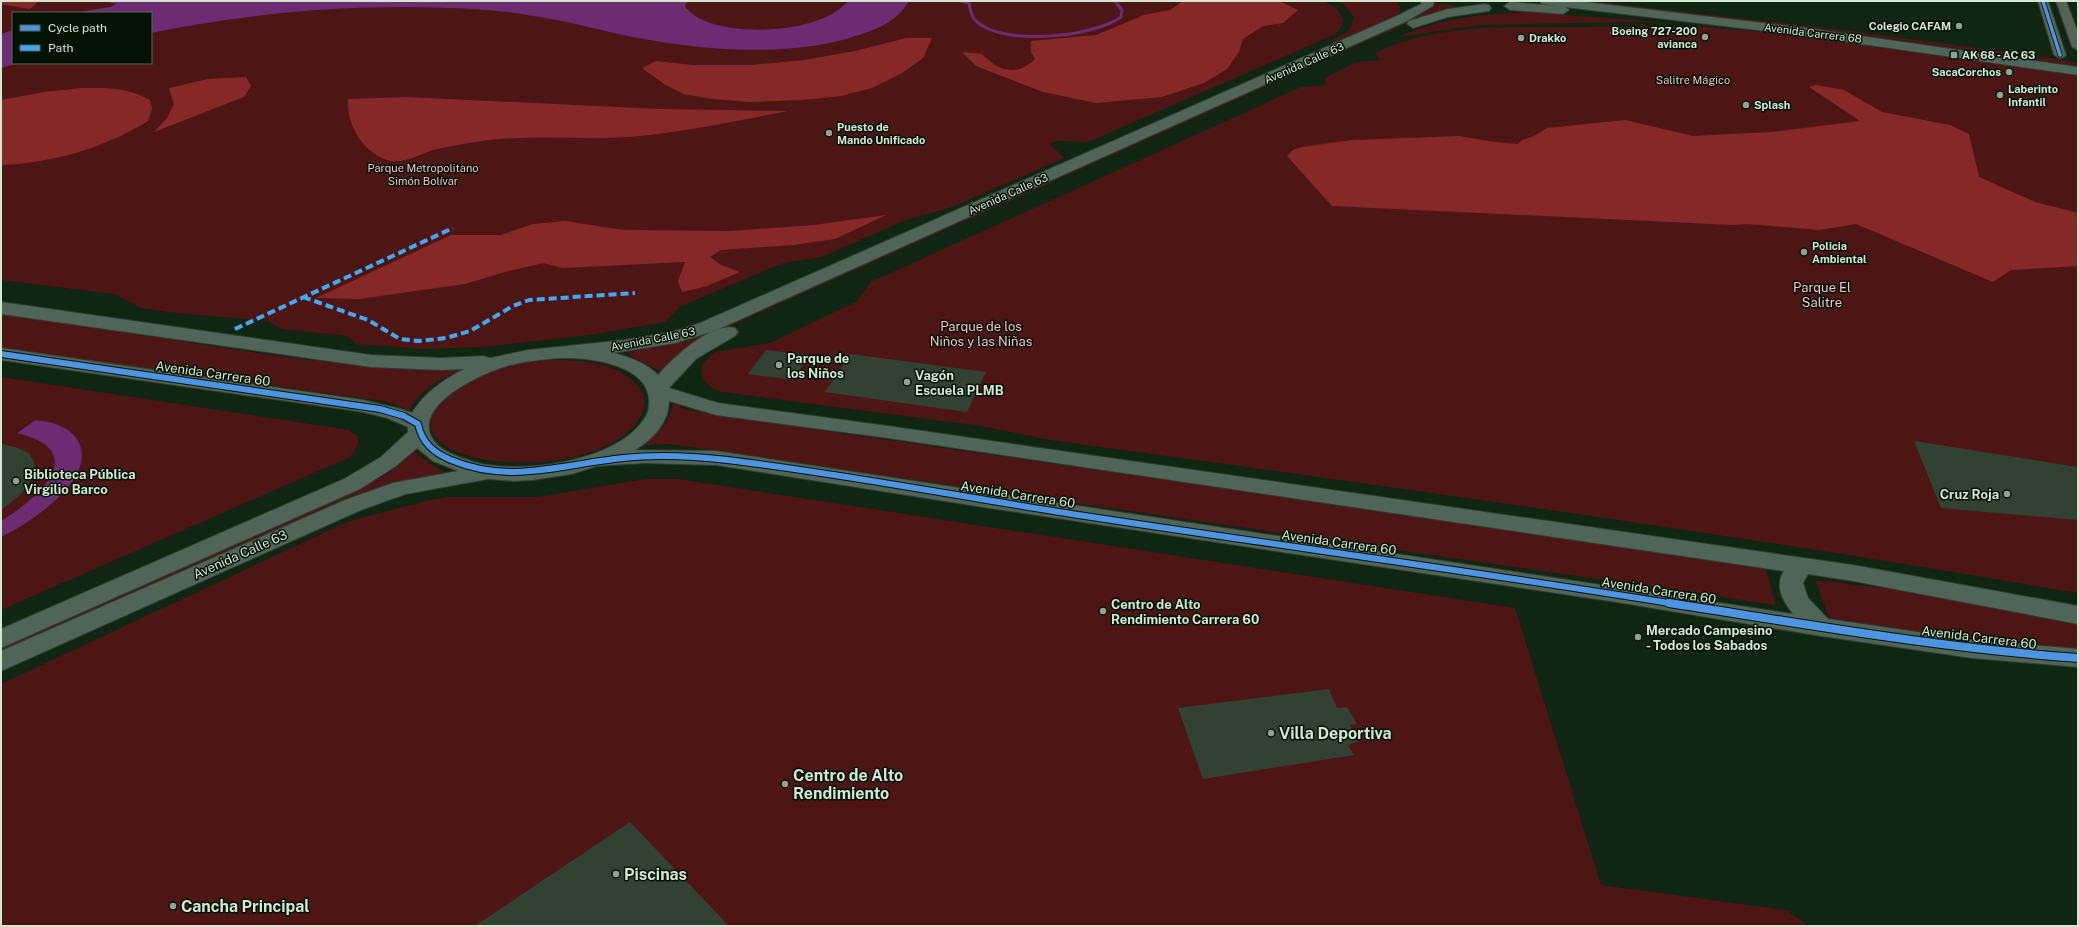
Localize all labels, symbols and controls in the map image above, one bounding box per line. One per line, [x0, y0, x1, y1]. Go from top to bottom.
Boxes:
legend [12, 12, 152, 64]
place label: Colegio CAFAM [1869, 20, 1951, 32]
text: Cycle path [48, 21, 107, 35]
street label: Avenida Carrera 68 [1763, 21, 1863, 45]
marker: Colegio CAFAM [1954, 21, 1964, 31]
place label: Boeing 727-200 avianca [1612, 25, 1697, 50]
place label: Drakko [1529, 32, 1566, 44]
marker: Boeing 727-200 avianca [1700, 32, 1710, 42]
marker: Drakko [1516, 33, 1526, 43]
street label: Avenida Calle 63 [1262, 40, 1346, 86]
text: Path [48, 41, 74, 55]
place label: AK 68 - AC 63 [1962, 49, 2035, 61]
marker: AK 68 - AC 63 [1949, 50, 1959, 60]
place label: SacaCorchos [1932, 66, 2001, 78]
marker: SacaCorchos [2004, 67, 2014, 77]
park label: Salitre Mágico [1656, 74, 1730, 86]
place label: Laberinto Infantil [2008, 83, 2058, 108]
marker: Laberinto Infantil [1995, 90, 2005, 100]
place label: Splash [1754, 99, 1790, 111]
marker: Splash [1741, 100, 1751, 110]
place label: Puesto de Mando Unificado [837, 121, 925, 146]
marker: Puesto de Mando Unificado [824, 128, 834, 138]
park label: Parque Metropolitano Simón Bolívar [368, 162, 478, 187]
street label: Avenida Calle 63 [966, 171, 1050, 217]
place label: Policia Ambiental [1812, 240, 1867, 265]
marker: Policia Ambiental [1799, 247, 1809, 257]
park label: Parque El Salitre [1793, 280, 1851, 310]
park label: Parque de los Niños y las Niñas [930, 319, 1032, 349]
street label: Avenida Calle 63 [610, 325, 696, 353]
place label: Parque de los Niños [787, 351, 849, 381]
street label: Avenida Carrera 60 [155, 358, 271, 389]
marker: Parque de los Niños [774, 360, 784, 370]
place label: Vagón Escuela PLMB [915, 368, 1004, 398]
marker: Vagón Escuela PLMB [902, 377, 912, 387]
place label: Biblioteca Pública Virgilio Barco [24, 467, 136, 497]
marker: Biblioteca Pública Virgilio Barco [11, 476, 21, 486]
street label: Avenida Carrera 60 [960, 478, 1076, 511]
place label: Cruz Roja [1940, 487, 1999, 502]
marker: Cruz Roja [2002, 489, 2012, 499]
street label: Avenida Calle 63 [191, 527, 289, 582]
street label: Avenida Carrera 60 [1281, 527, 1397, 558]
street label: Avenida Carrera 60 [1601, 574, 1717, 607]
place label: Centro de Alto Rendimiento Carrera 60 [1111, 597, 1259, 627]
marker: Centro de Alto Rendimiento Carrera 60 [1098, 606, 1108, 616]
place label: Mercado Campesino - Todos los Sabados [1646, 623, 1772, 653]
street label: Avenida Carrera 60 [1921, 623, 2037, 652]
marker: Mercado Campesino - Todos los Sabados [1633, 632, 1643, 642]
place label: Villa Deportiva [1279, 724, 1392, 743]
marker: Villa Deportiva [1266, 728, 1276, 738]
place label: Centro de Alto Rendimiento [793, 766, 903, 803]
marker: Centro de Alto Rendimiento [780, 779, 790, 789]
place label: Piscinas [624, 865, 687, 884]
marker: Piscinas [611, 869, 621, 879]
place label: Cancha Principal [181, 897, 309, 916]
marker: Cancha Principal [168, 901, 178, 911]

